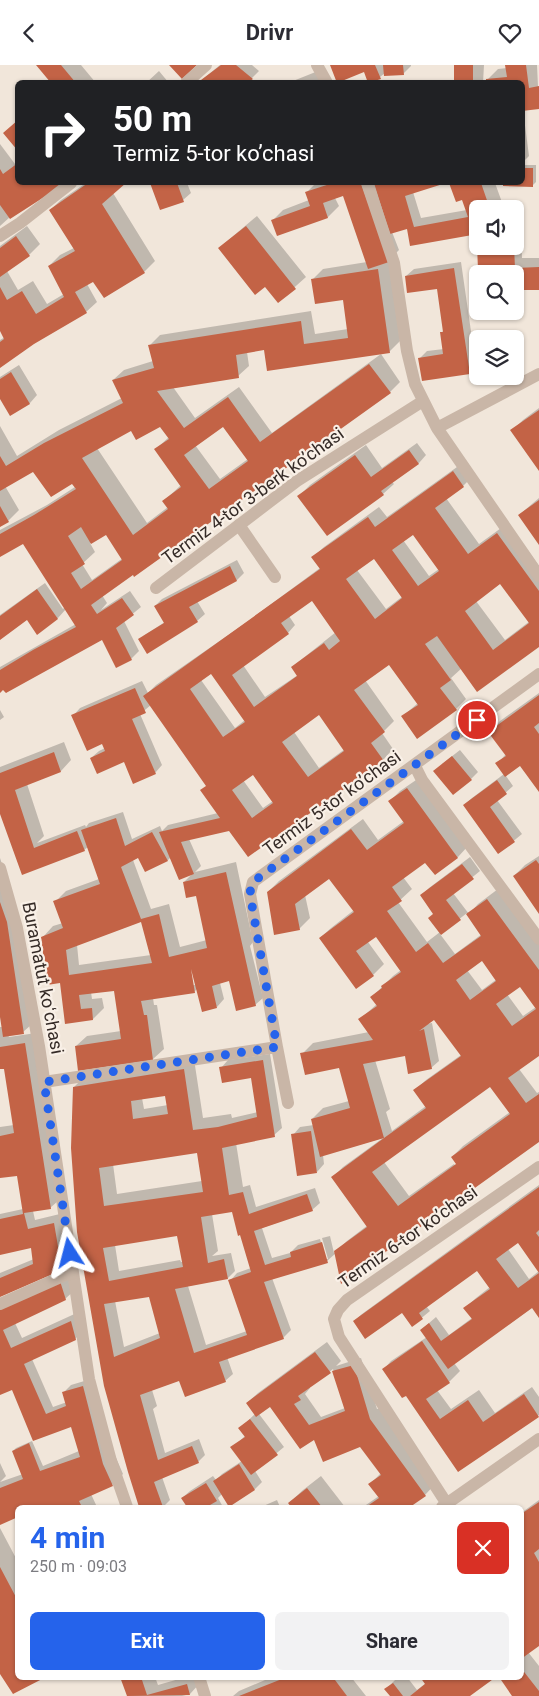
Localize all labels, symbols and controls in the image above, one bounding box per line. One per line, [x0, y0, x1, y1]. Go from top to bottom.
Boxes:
icon: back [15, 19, 43, 47]
icon: heart [496, 19, 524, 47]
text: Drivr [246, 20, 293, 45]
text: 50 m [113, 99, 192, 140]
icon: right [30, 100, 95, 165]
text: Termiz 5-tor koʼchasi [113, 141, 314, 166]
map controls [469, 200, 524, 385]
button: sound [469, 200, 524, 255]
button: search [469, 265, 524, 320]
button: layers [469, 330, 524, 385]
street label: Termiz 4-tor 3-berk koʼchasi [158, 423, 348, 569]
pin [456, 699, 498, 741]
icon: arrive [463, 706, 491, 734]
street label: Termiz 5-tor koʼchasi [259, 746, 405, 860]
street label: Buramatut koʻchasi [18, 900, 69, 1056]
street label: Termiz 6-tor koʼchasi [334, 1181, 481, 1292]
position arrow [43, 1226, 95, 1278]
text: 4 min [30, 1520, 105, 1555]
button: close [457, 1522, 509, 1574]
text: 250 m · 09:03 [30, 1557, 127, 1576]
button: Exit [30, 1612, 265, 1670]
button: Share [275, 1612, 509, 1670]

